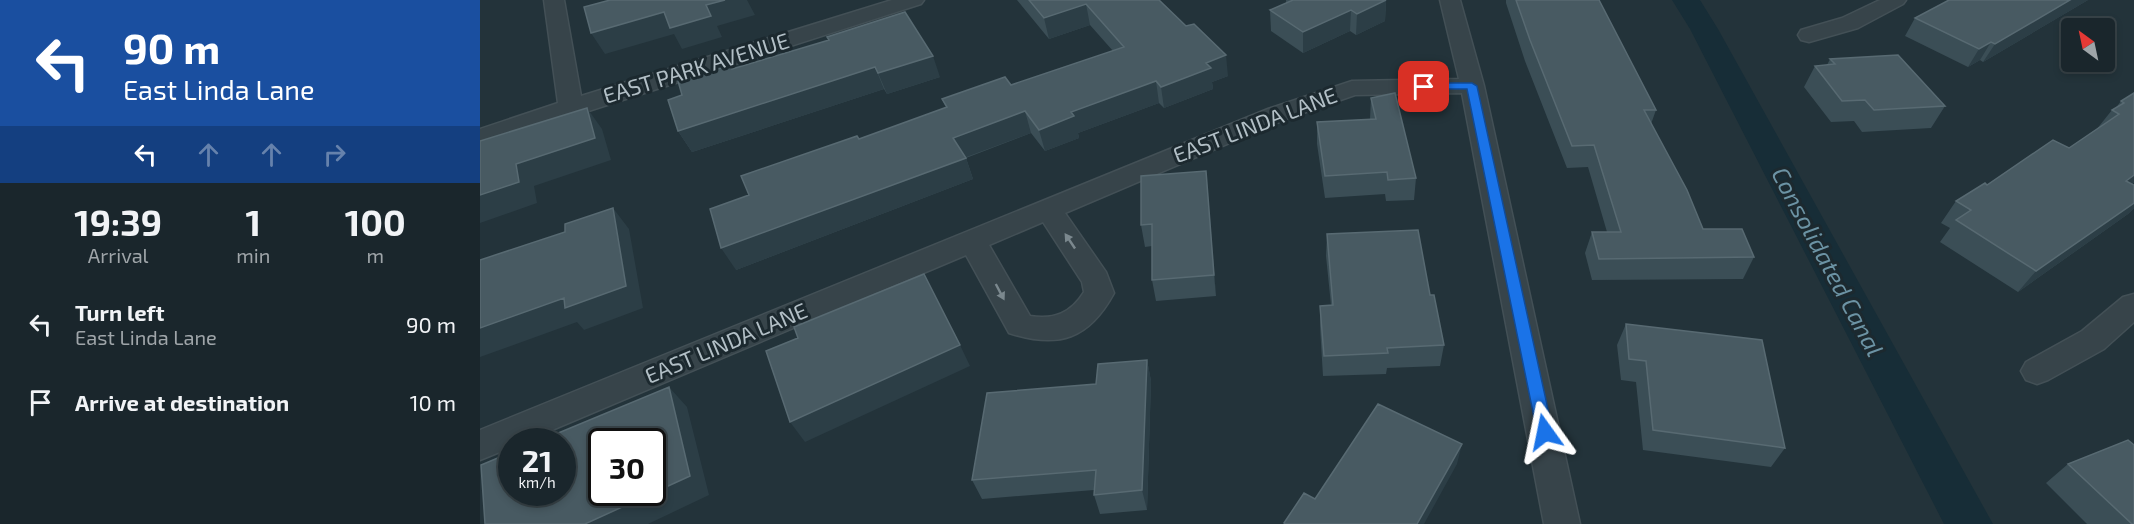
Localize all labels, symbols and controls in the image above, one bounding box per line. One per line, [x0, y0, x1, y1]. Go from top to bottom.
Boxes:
north arrow [2061, 18, 2115, 72]
map controls [2061, 18, 2115, 72]
text: 90 m [123, 22, 220, 72]
icon: left [24, 24, 102, 102]
street label: EAST PARK AVENUE [599, 26, 792, 108]
pin [1398, 61, 1449, 112]
icon: arrive [1407, 70, 1440, 103]
text: East Linda Lane [123, 73, 314, 105]
street label: EAST LINDA LANE [1169, 81, 1340, 167]
icon: left [129, 138, 162, 171]
icon: ahead [192, 138, 225, 171]
icon: ahead [255, 138, 288, 171]
icon: right [318, 138, 351, 171]
water label: Consolidated Canal [1766, 162, 1890, 361]
text: 19:39 [74, 200, 162, 243]
text: 1 [246, 200, 261, 243]
text: 100 [345, 200, 406, 243]
one-way arrow [1065, 233, 1076, 249]
text: Arrival [88, 243, 149, 267]
text: min [236, 243, 270, 267]
text: m [366, 243, 384, 267]
one-way arrow [995, 284, 1005, 301]
street label: EAST LINDA LANE [641, 296, 811, 388]
text: Turn left [75, 299, 164, 325]
icon: left [24, 308, 57, 341]
text: 90 m [406, 311, 456, 337]
text: East Linda Lane [75, 325, 217, 349]
icon: arrive [24, 386, 57, 419]
text: Arrive at destination [75, 389, 289, 415]
text: 10 m [410, 389, 456, 415]
position arrow [1513, 400, 1577, 464]
speed limit sign: 30 [588, 428, 666, 506]
text: 21 [522, 442, 552, 478]
text: km/h [518, 473, 556, 491]

